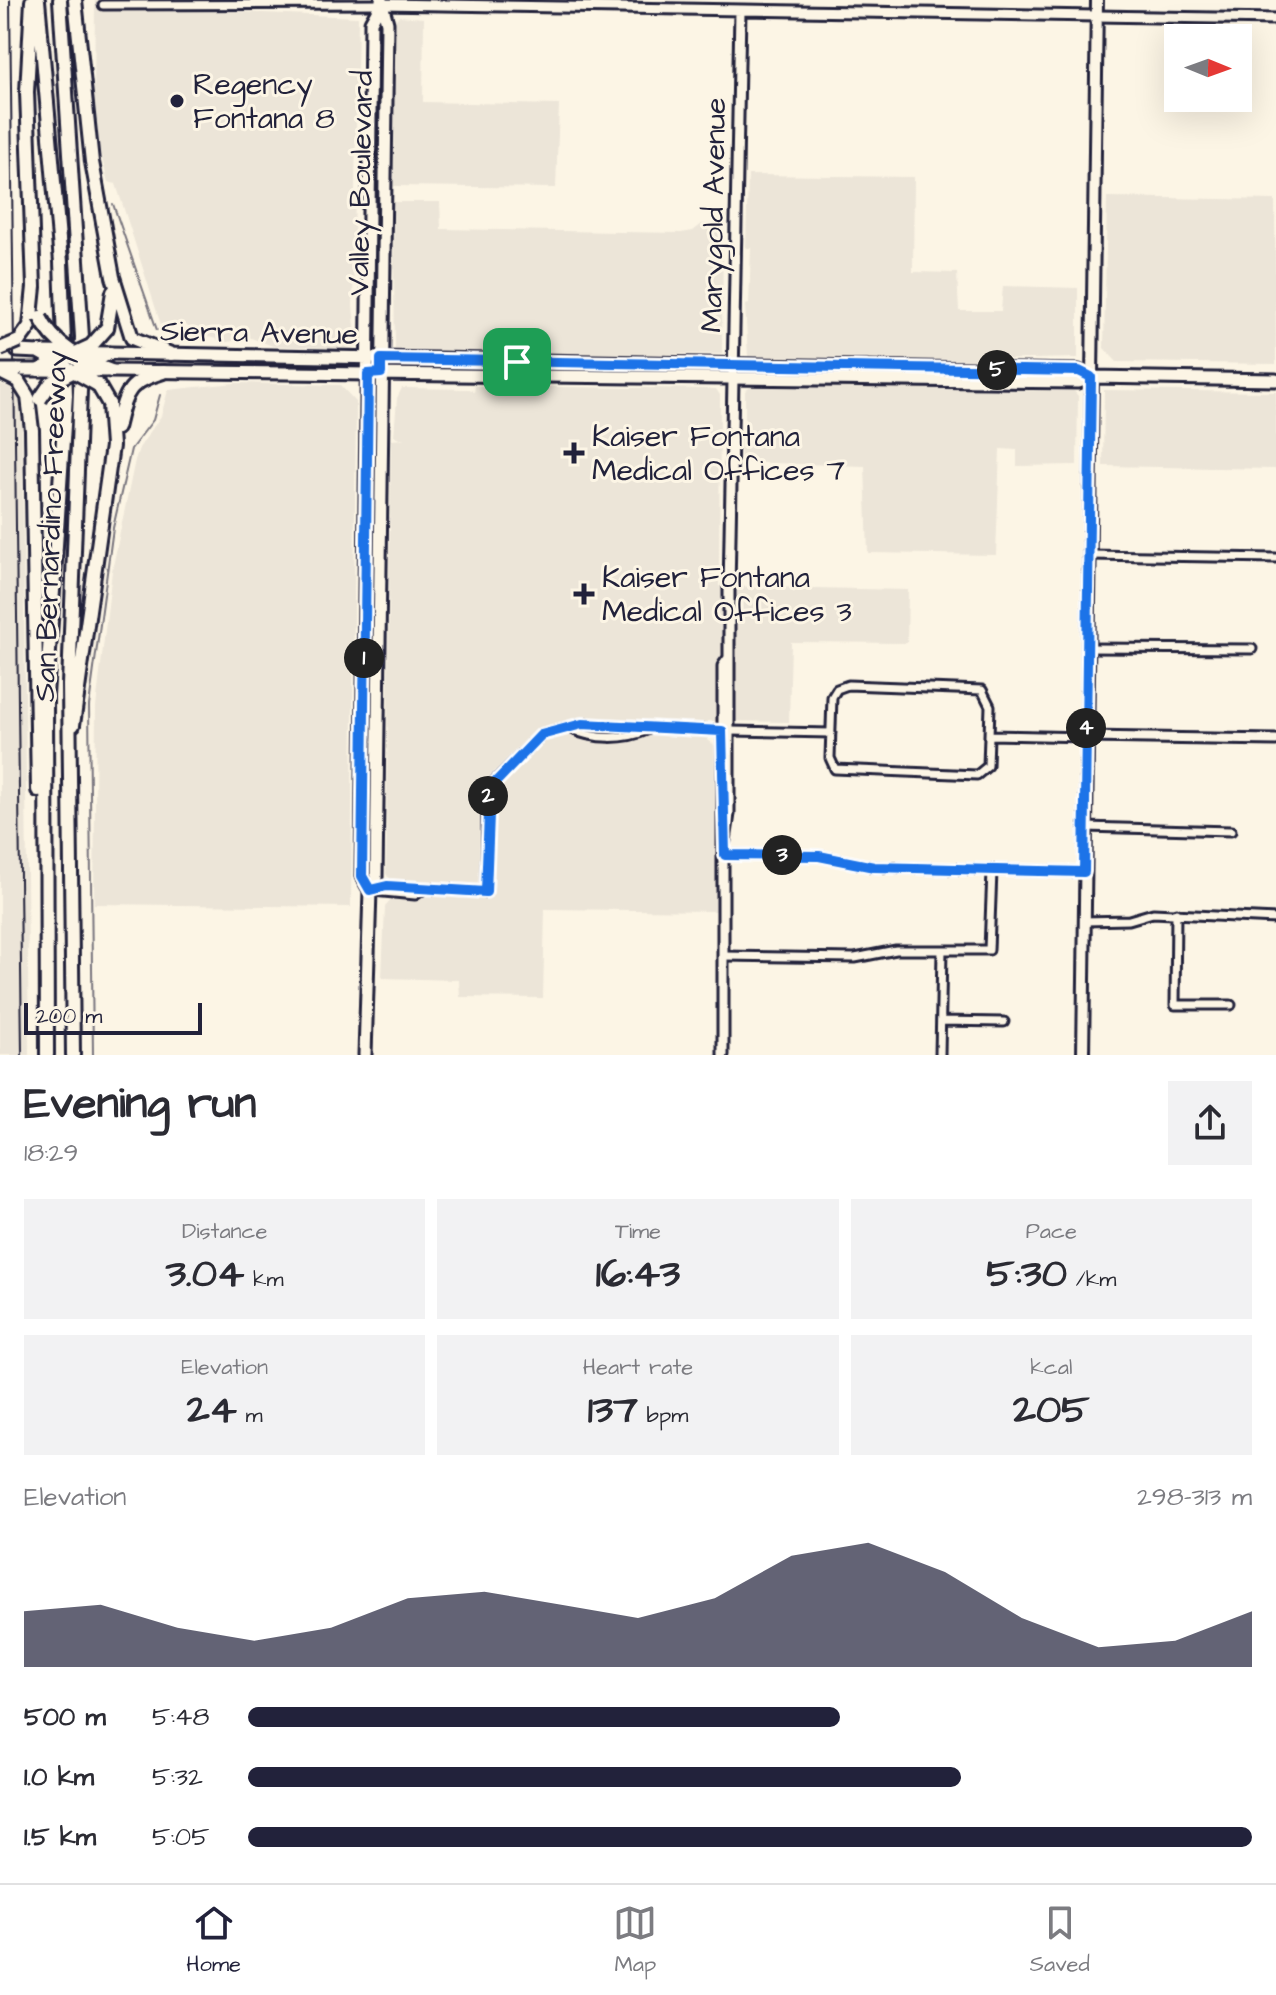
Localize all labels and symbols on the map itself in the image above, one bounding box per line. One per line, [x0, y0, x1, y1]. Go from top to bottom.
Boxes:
north arrow [1164, 24, 1252, 112]
place label: Regency Fontana 8 [193, 64, 335, 140]
street label: Valley Boulevard [338, 70, 385, 296]
marker: Regency Fontana 8 [168, 92, 186, 110]
street label: Marygold Avenue [691, 97, 738, 333]
street label: Sierra Avenue [160, 310, 358, 356]
pin [483, 328, 551, 396]
street label: San Bernardino Freeway [24, 349, 79, 703]
pin: 5 [977, 350, 1017, 390]
place label: Kaiser Fontana Medical Offices 7 [592, 416, 845, 492]
marker: Kaiser Fontana Medical Offices 7 [563, 442, 585, 464]
place label: Kaiser Fontana Medical Offices 3 [602, 557, 852, 633]
marker: Kaiser Fontana Medical Offices 3 [573, 583, 595, 605]
pin: 1 [344, 638, 384, 678]
pin: 4 [1066, 708, 1106, 748]
pin: 2 [468, 776, 508, 816]
pin: 3 [762, 835, 802, 875]
scale bar [24, 999, 202, 1035]

